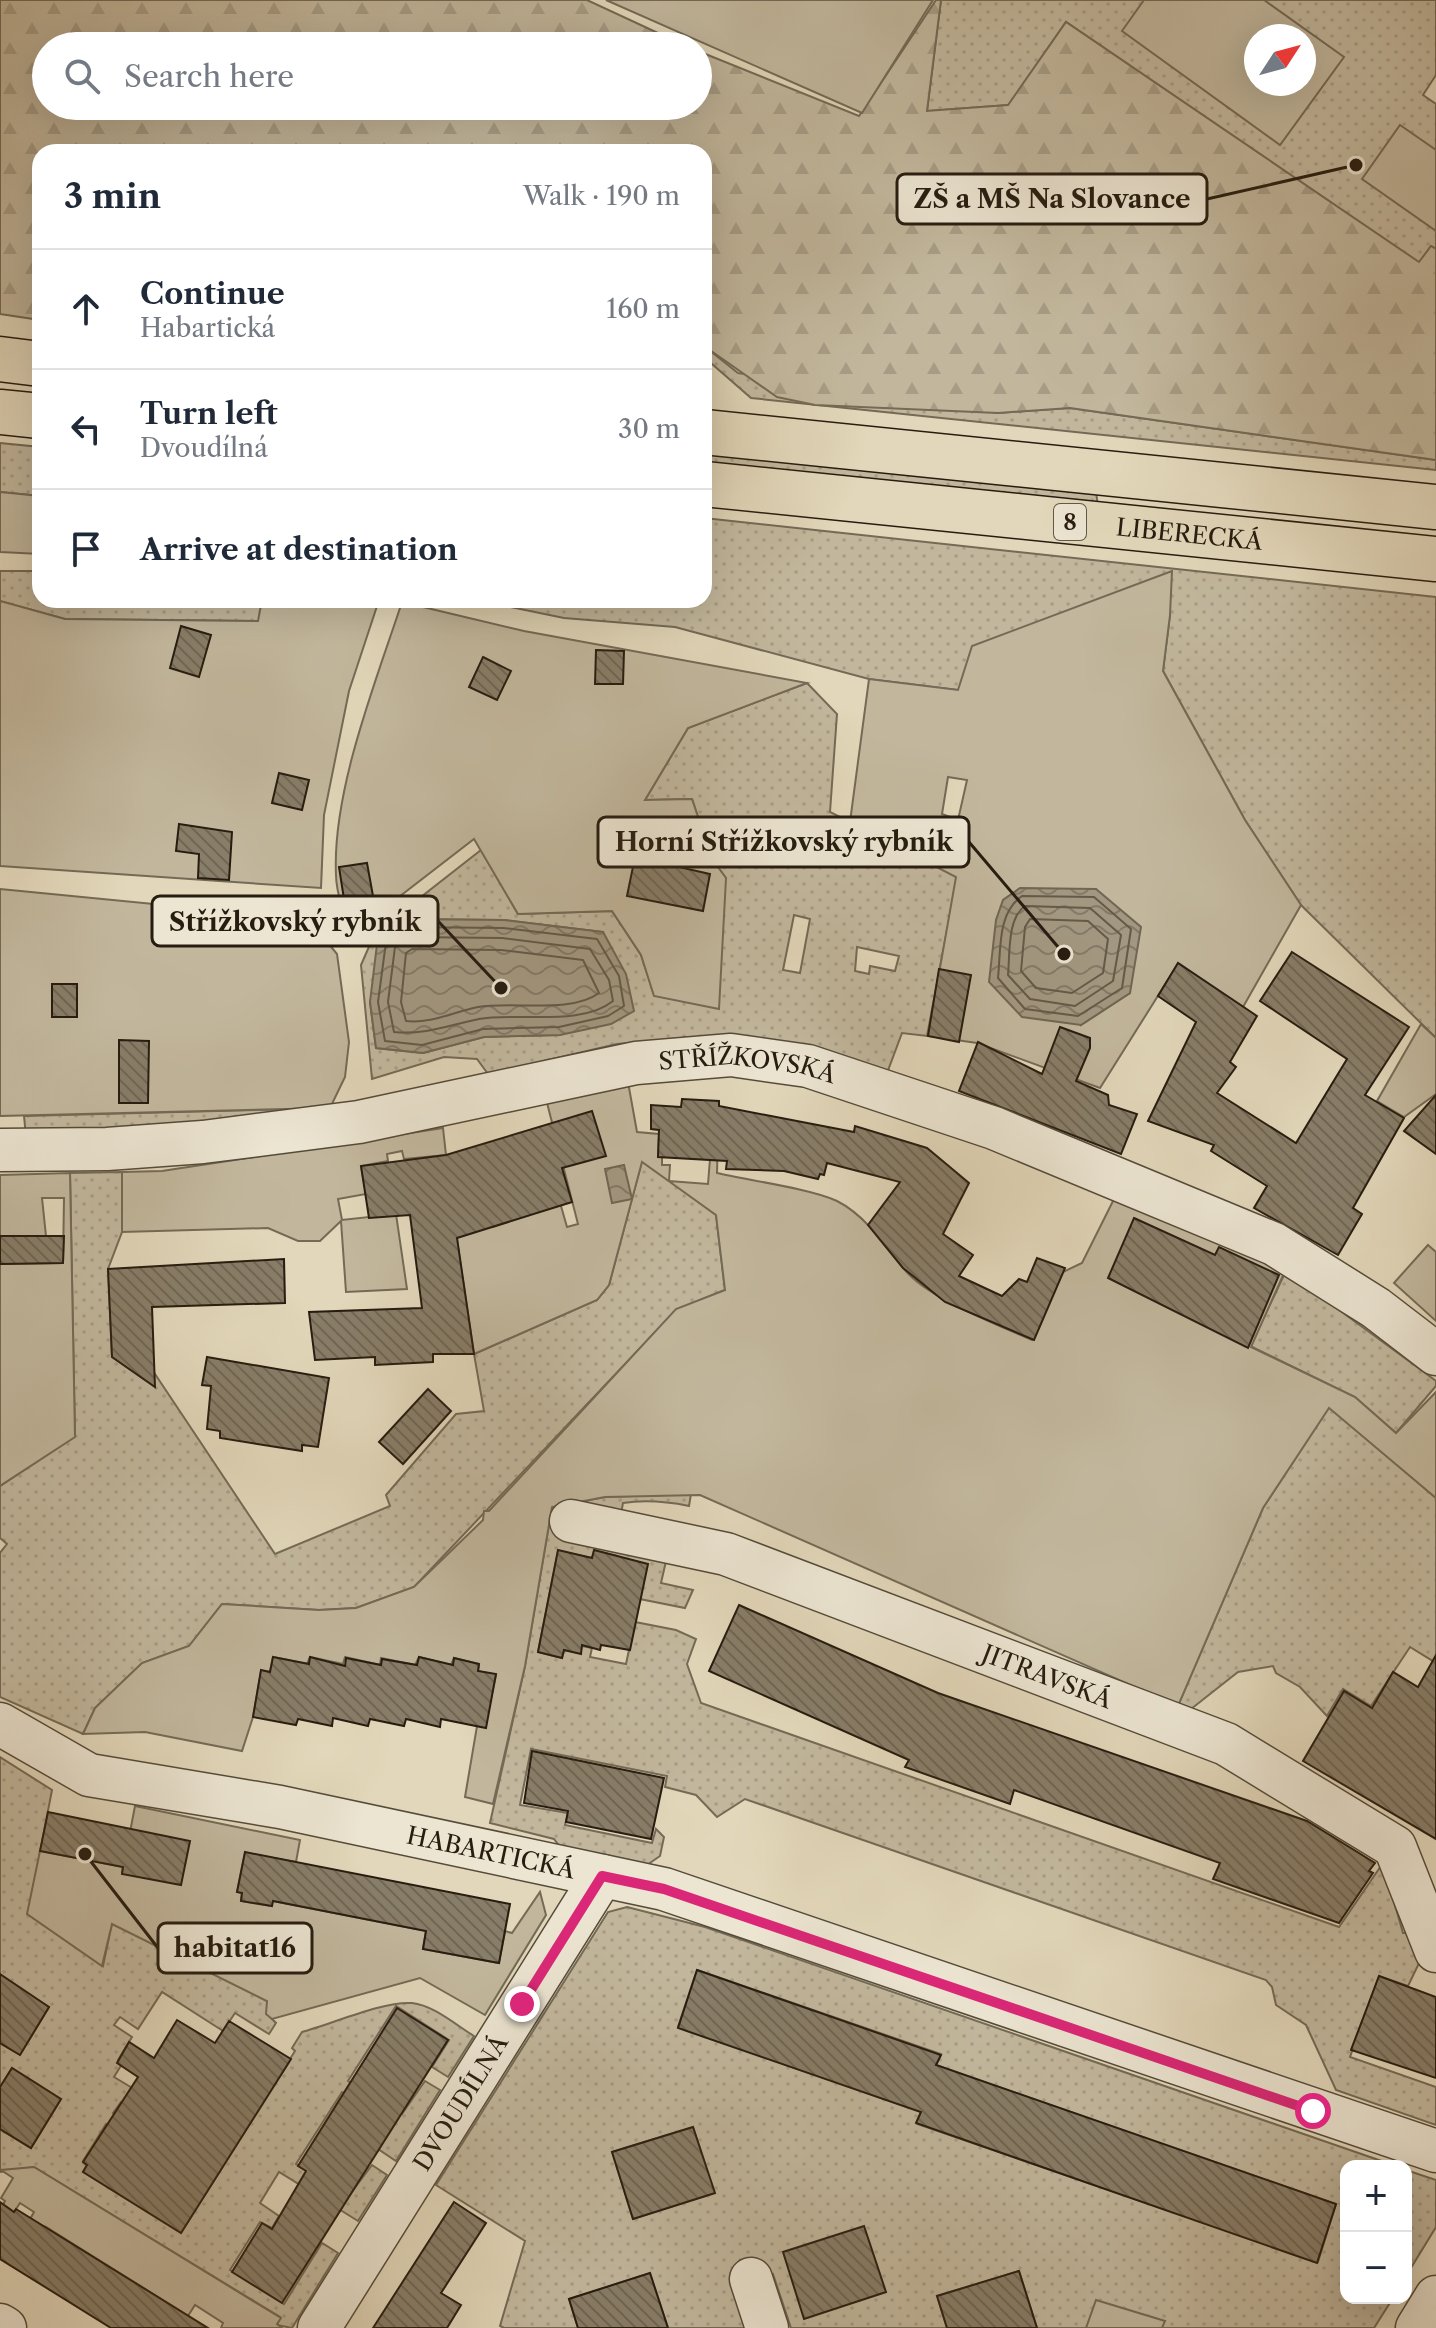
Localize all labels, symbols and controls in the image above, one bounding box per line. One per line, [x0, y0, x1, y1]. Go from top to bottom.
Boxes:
north arrow [1244, 24, 1316, 96]
search box [32, 32, 712, 120]
icon: search [60, 54, 104, 98]
text: Search here [124, 58, 294, 95]
callout: ZŠ a MŠ Na Slovance [897, 174, 1207, 224]
text: 3 min [64, 175, 161, 217]
text: Walk · 190 m [523, 180, 680, 212]
text: ZŠ a MŠ Na Slovance [913, 182, 1191, 215]
text: Continue [140, 275, 285, 312]
icon: ahead [64, 287, 108, 331]
text: 160 m [606, 293, 680, 325]
text: Habartická [140, 312, 275, 344]
text: Turn left [140, 395, 277, 432]
icon: left [64, 407, 108, 451]
text: 30 m [618, 413, 680, 445]
text: Dvoudílná [140, 432, 268, 464]
road number: 8 [1054, 504, 1086, 540]
street label: LIBERECKÁ [1115, 512, 1265, 556]
icon: arrive [64, 527, 108, 571]
text: Arrive at destination [140, 531, 458, 568]
callout: Horní Střížkovský rybník [598, 817, 969, 867]
text: Horní Střížkovský rybník [615, 826, 954, 858]
callout: Střížkovský rybník [152, 896, 438, 946]
text: Střížkovský rybník [169, 906, 422, 938]
street label: STŘÍŽKOVSKÁ [657, 1039, 841, 1089]
street label: JITRAVSKÁ [974, 1637, 1117, 1714]
street label: HABARTICKÁ [404, 1820, 579, 1884]
callout: habitat16 [158, 1923, 312, 1973]
text: habitat16 [174, 1932, 296, 1964]
route end [504, 1986, 540, 2022]
street label: DVOUDÍLNÁ [407, 2028, 514, 2176]
route start [1295, 2093, 1331, 2129]
map controls [1340, 2160, 1412, 2304]
button: + [1340, 2160, 1412, 2232]
button: − [1340, 2232, 1412, 2304]

